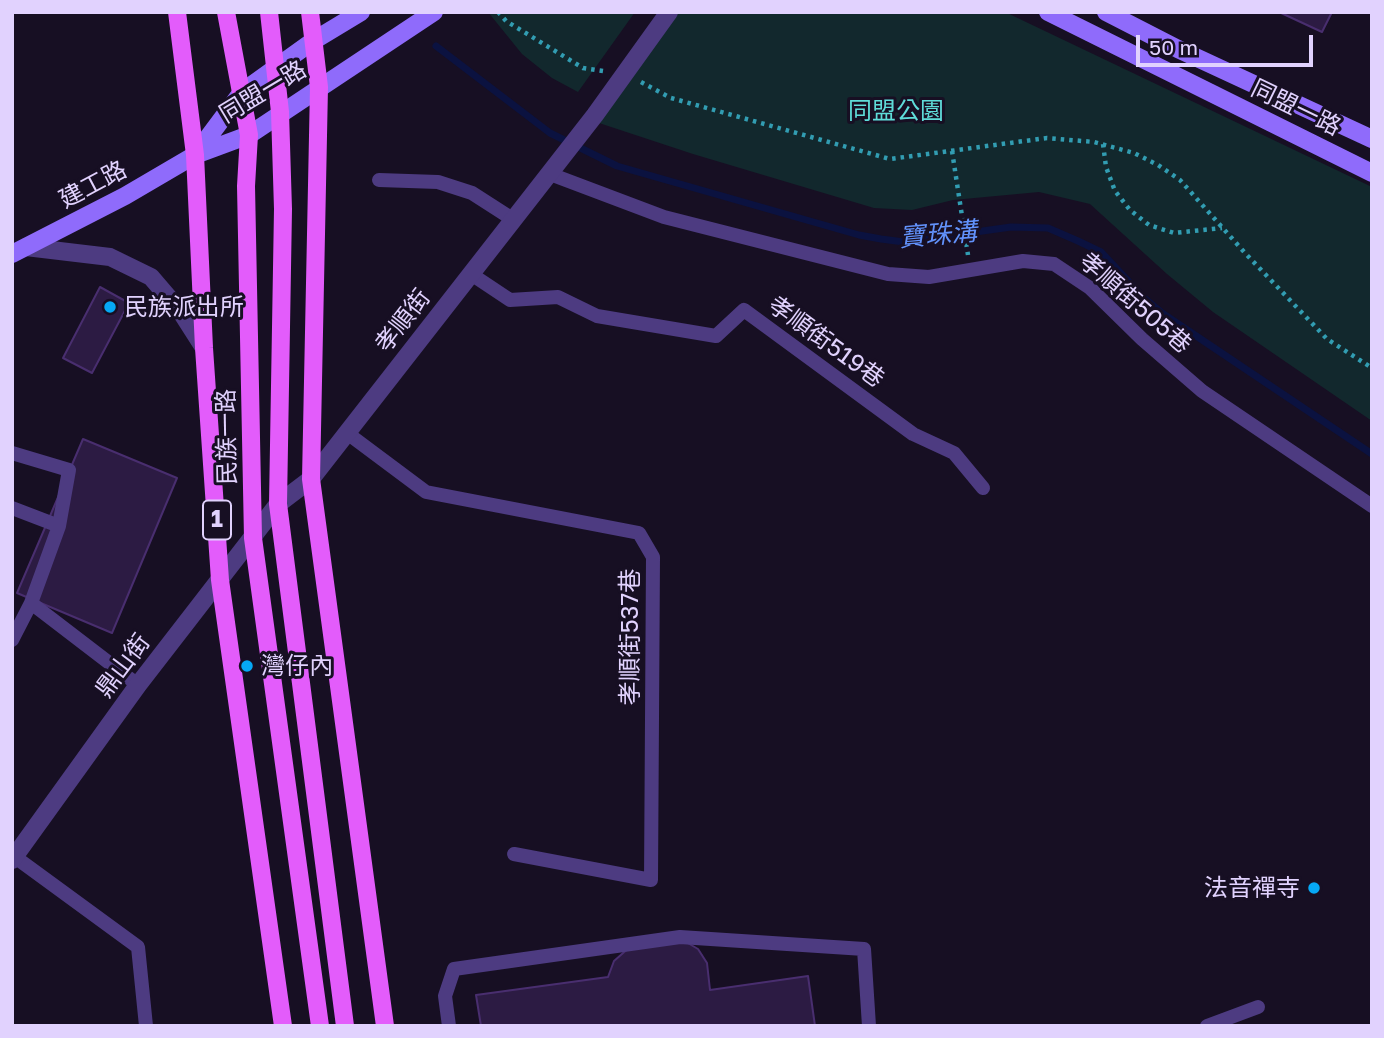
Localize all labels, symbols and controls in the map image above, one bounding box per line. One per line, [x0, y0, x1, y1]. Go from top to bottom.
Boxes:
scale bar [1139, 21, 1316, 65]
text: 50 m [1149, 34, 1198, 60]
street label: 同盟一路 [214, 55, 312, 129]
street label: 同盟一路 [1247, 74, 1345, 142]
park label: 同盟公園 [848, 97, 944, 125]
street label: 建工路 [54, 155, 132, 215]
water label: 寶珠溝 [898, 216, 978, 254]
street label: 孝順街505巷 [1073, 247, 1197, 359]
street label: 孝順街 [369, 284, 437, 358]
street label: 孝順街519巷 [762, 290, 890, 394]
place label: 民族派出所 [124, 293, 244, 321]
marker: 民族派出所 [102, 299, 118, 315]
street label: 民族一路 [212, 389, 242, 485]
road number: 1 [203, 500, 231, 540]
street label: 孝順街537巷 [616, 569, 644, 705]
street label: 鼎山街 [90, 629, 156, 703]
place label: 灣仔內 [261, 652, 333, 680]
marker: 灣仔內 [239, 658, 255, 674]
place label: 法音禪寺 [1204, 874, 1300, 902]
marker: 法音禪寺 [1306, 880, 1322, 896]

